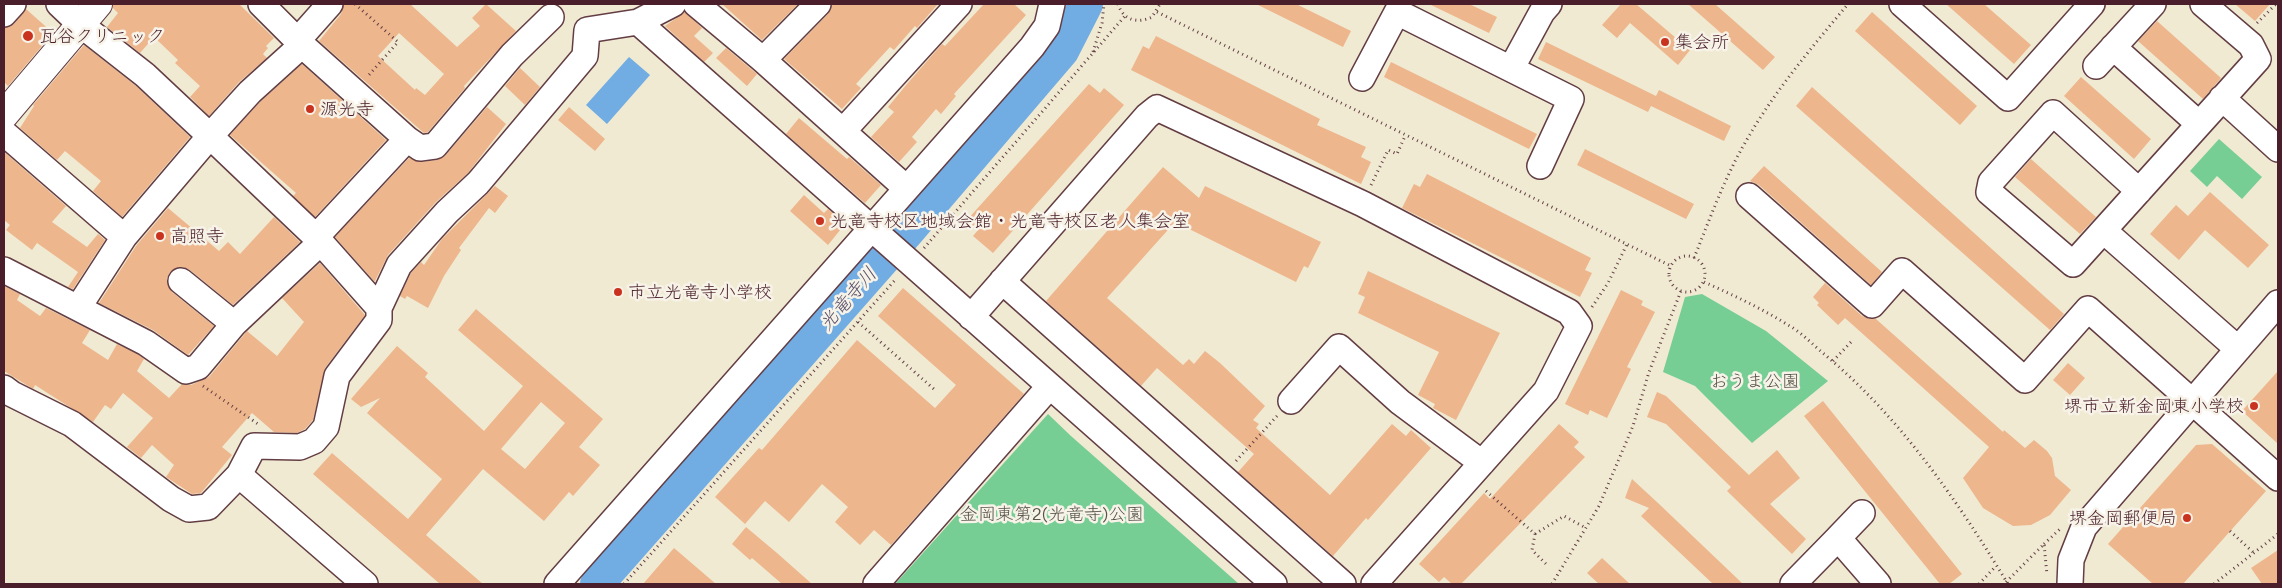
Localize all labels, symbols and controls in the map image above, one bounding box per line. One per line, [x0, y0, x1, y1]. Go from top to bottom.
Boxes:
place label: 瓦谷クリニック [39, 25, 165, 47]
marker: 瓦谷クリニック [21, 29, 35, 43]
place label: 集会所 [1675, 31, 1729, 53]
marker: 集会所 [1659, 36, 1671, 48]
place label: 源光寺 [320, 98, 374, 120]
marker: 源光寺 [304, 103, 316, 115]
place label: 光竜寺校区地域会館・光竜寺校区老人集会室 [830, 210, 1190, 232]
marker: 光竜寺校区地域会館・光竜寺校区老人集会室 [814, 215, 826, 227]
place label: 高照寺 [170, 225, 224, 247]
marker: 高照寺 [154, 230, 166, 242]
water label: 光竜寺川 [814, 263, 882, 335]
place label: 市立光竜寺小学校 [628, 281, 772, 303]
marker: 市立光竜寺小学校 [612, 286, 624, 298]
park label: おうま公園 [1710, 370, 1800, 392]
place label: 堺市立新金岡東小学校 [2064, 395, 2244, 417]
marker: 堺市立新金岡東小学校 [2248, 400, 2260, 412]
park label: 金岡東第2(光竜寺)公園 [960, 503, 1144, 525]
place label: 堺金岡郵便局 [2069, 507, 2177, 529]
marker: 堺金岡郵便局 [2181, 512, 2193, 524]

